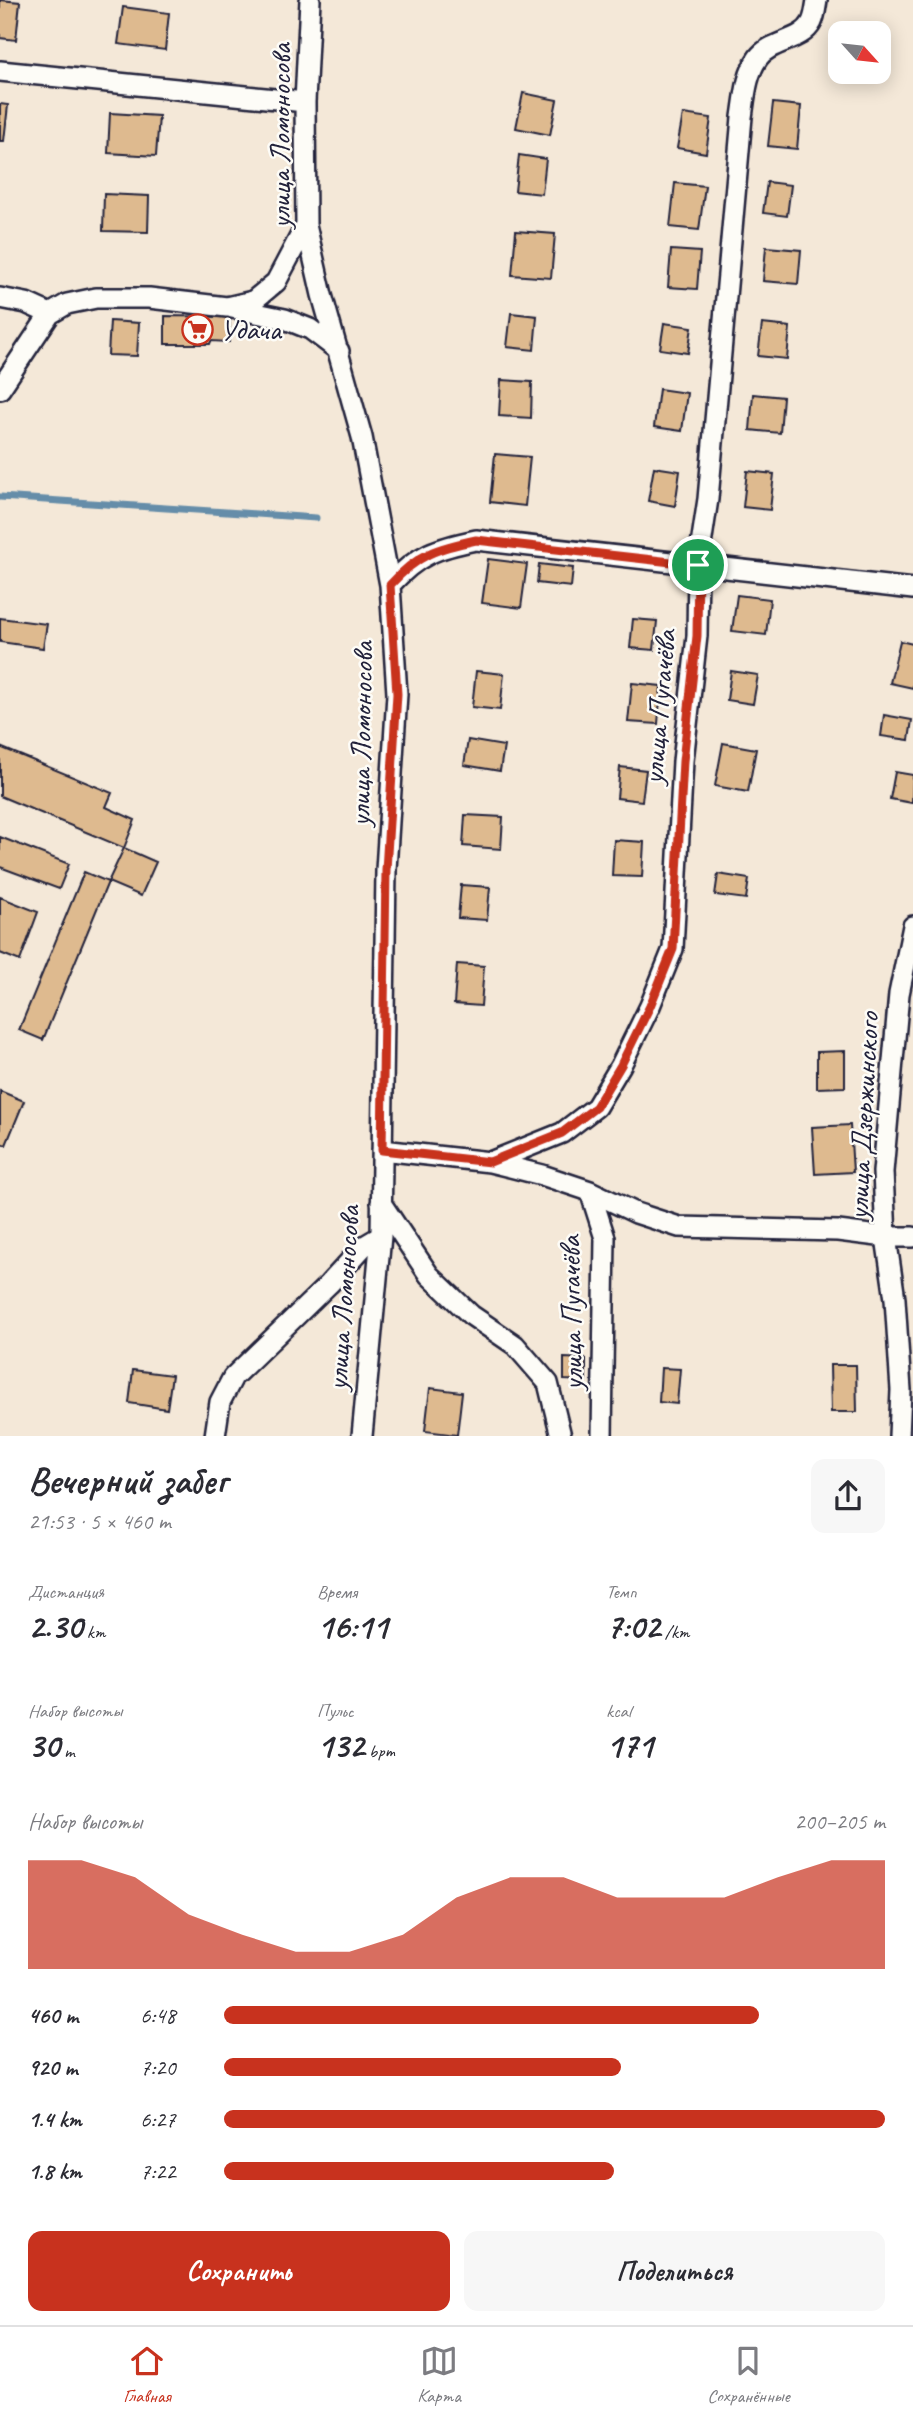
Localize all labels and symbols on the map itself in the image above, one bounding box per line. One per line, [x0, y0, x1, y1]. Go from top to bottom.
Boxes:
north arrow [828, 21, 891, 84]
street label: улица Ломоносова [261, 41, 299, 231]
place label: Удача [220, 310, 283, 348]
supermarket icon: Удача [180, 312, 214, 346]
pin [668, 535, 728, 595]
street label: улица Пугачёва [633, 626, 685, 788]
street label: улица Ломоносова [340, 639, 382, 829]
street label: улица Дзержинского [838, 1010, 887, 1223]
street label: улица Ломоносова [317, 1202, 369, 1394]
street label: улица Пугачёва [551, 1233, 591, 1393]

